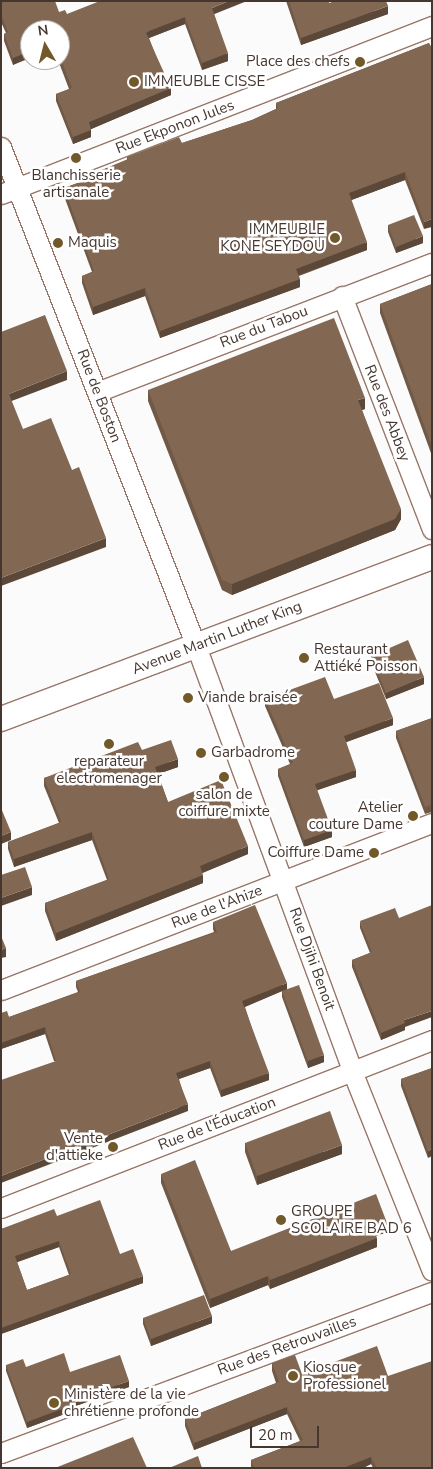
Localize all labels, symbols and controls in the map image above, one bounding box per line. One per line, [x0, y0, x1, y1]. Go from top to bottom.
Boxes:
north arrow [20, 20, 70, 70]
text: N [36, 21, 49, 41]
place label: Place des chefs [246, 53, 350, 71]
marker: Place des chefs [354, 56, 366, 68]
place label: IMMEUBLE CISSE [144, 73, 265, 91]
marker: IMMEUBLE CISSE [128, 76, 140, 88]
street label: Rue Ekponon Jules [113, 96, 237, 158]
marker: Blanchisserie artisanale [70, 152, 82, 164]
place label: Blanchisserie artisanale [31, 166, 121, 201]
place label: IMMEUBLE KONE SEYDOU [220, 220, 325, 255]
marker: IMMEUBLE KONE SEYDOU [329, 232, 341, 244]
place label: Maquis [68, 234, 117, 252]
marker: Maquis [52, 237, 64, 249]
street label: Rue du Tabou [218, 302, 310, 352]
street label: Rue de Boston [73, 347, 125, 445]
street label: Rue des Abbey [360, 362, 414, 464]
street label: Avenue Martin Luther King [130, 597, 304, 679]
place label: Restaurant Attiéké Poisson [314, 640, 418, 675]
marker: Restaurant Attiéké Poisson [298, 652, 310, 664]
place label: Viande braisée [198, 689, 298, 707]
marker: Viande braisée [182, 692, 194, 704]
marker: reparateur electromenager [103, 738, 115, 750]
place label: Garbadrome [211, 744, 295, 762]
marker: Garbadrome [195, 747, 207, 759]
place label: reparateur electromenager [56, 752, 162, 787]
marker: salon de coiffure mixte [218, 771, 230, 783]
place label: salon de coiffure mixte [178, 785, 270, 820]
place label: Atelier couture Dame [309, 798, 403, 833]
marker: Atelier couture Dame [407, 810, 419, 822]
place label: Coiffure Dame [267, 844, 364, 862]
marker: Coiffure Dame [368, 847, 380, 859]
street label: Rue de l'Ahize [169, 881, 265, 933]
street label: Rue Djihi Benoit [285, 905, 339, 1013]
street label: Rue de l'Éducation [156, 1093, 278, 1155]
place label: Vente d'attieke [46, 1129, 103, 1164]
marker: Vente d'attieke [107, 1141, 119, 1153]
place label: GROUPE SCOLAIRE BAD 6 [291, 1202, 412, 1237]
marker: GROUPE SCOLAIRE BAD 6 [275, 1214, 287, 1226]
street label: Rue des Retrouvailles [215, 1313, 359, 1379]
place label: Kiosque Professionel [303, 1358, 386, 1393]
marker: Kiosque Professionel [287, 1370, 299, 1382]
place label: Ministère de la vie chrétienne profonde [64, 1385, 199, 1420]
marker: Ministère de la vie chrétienne profonde [48, 1397, 60, 1409]
scale bar [253, 1416, 322, 1448]
text: 20 m [258, 1425, 293, 1445]

